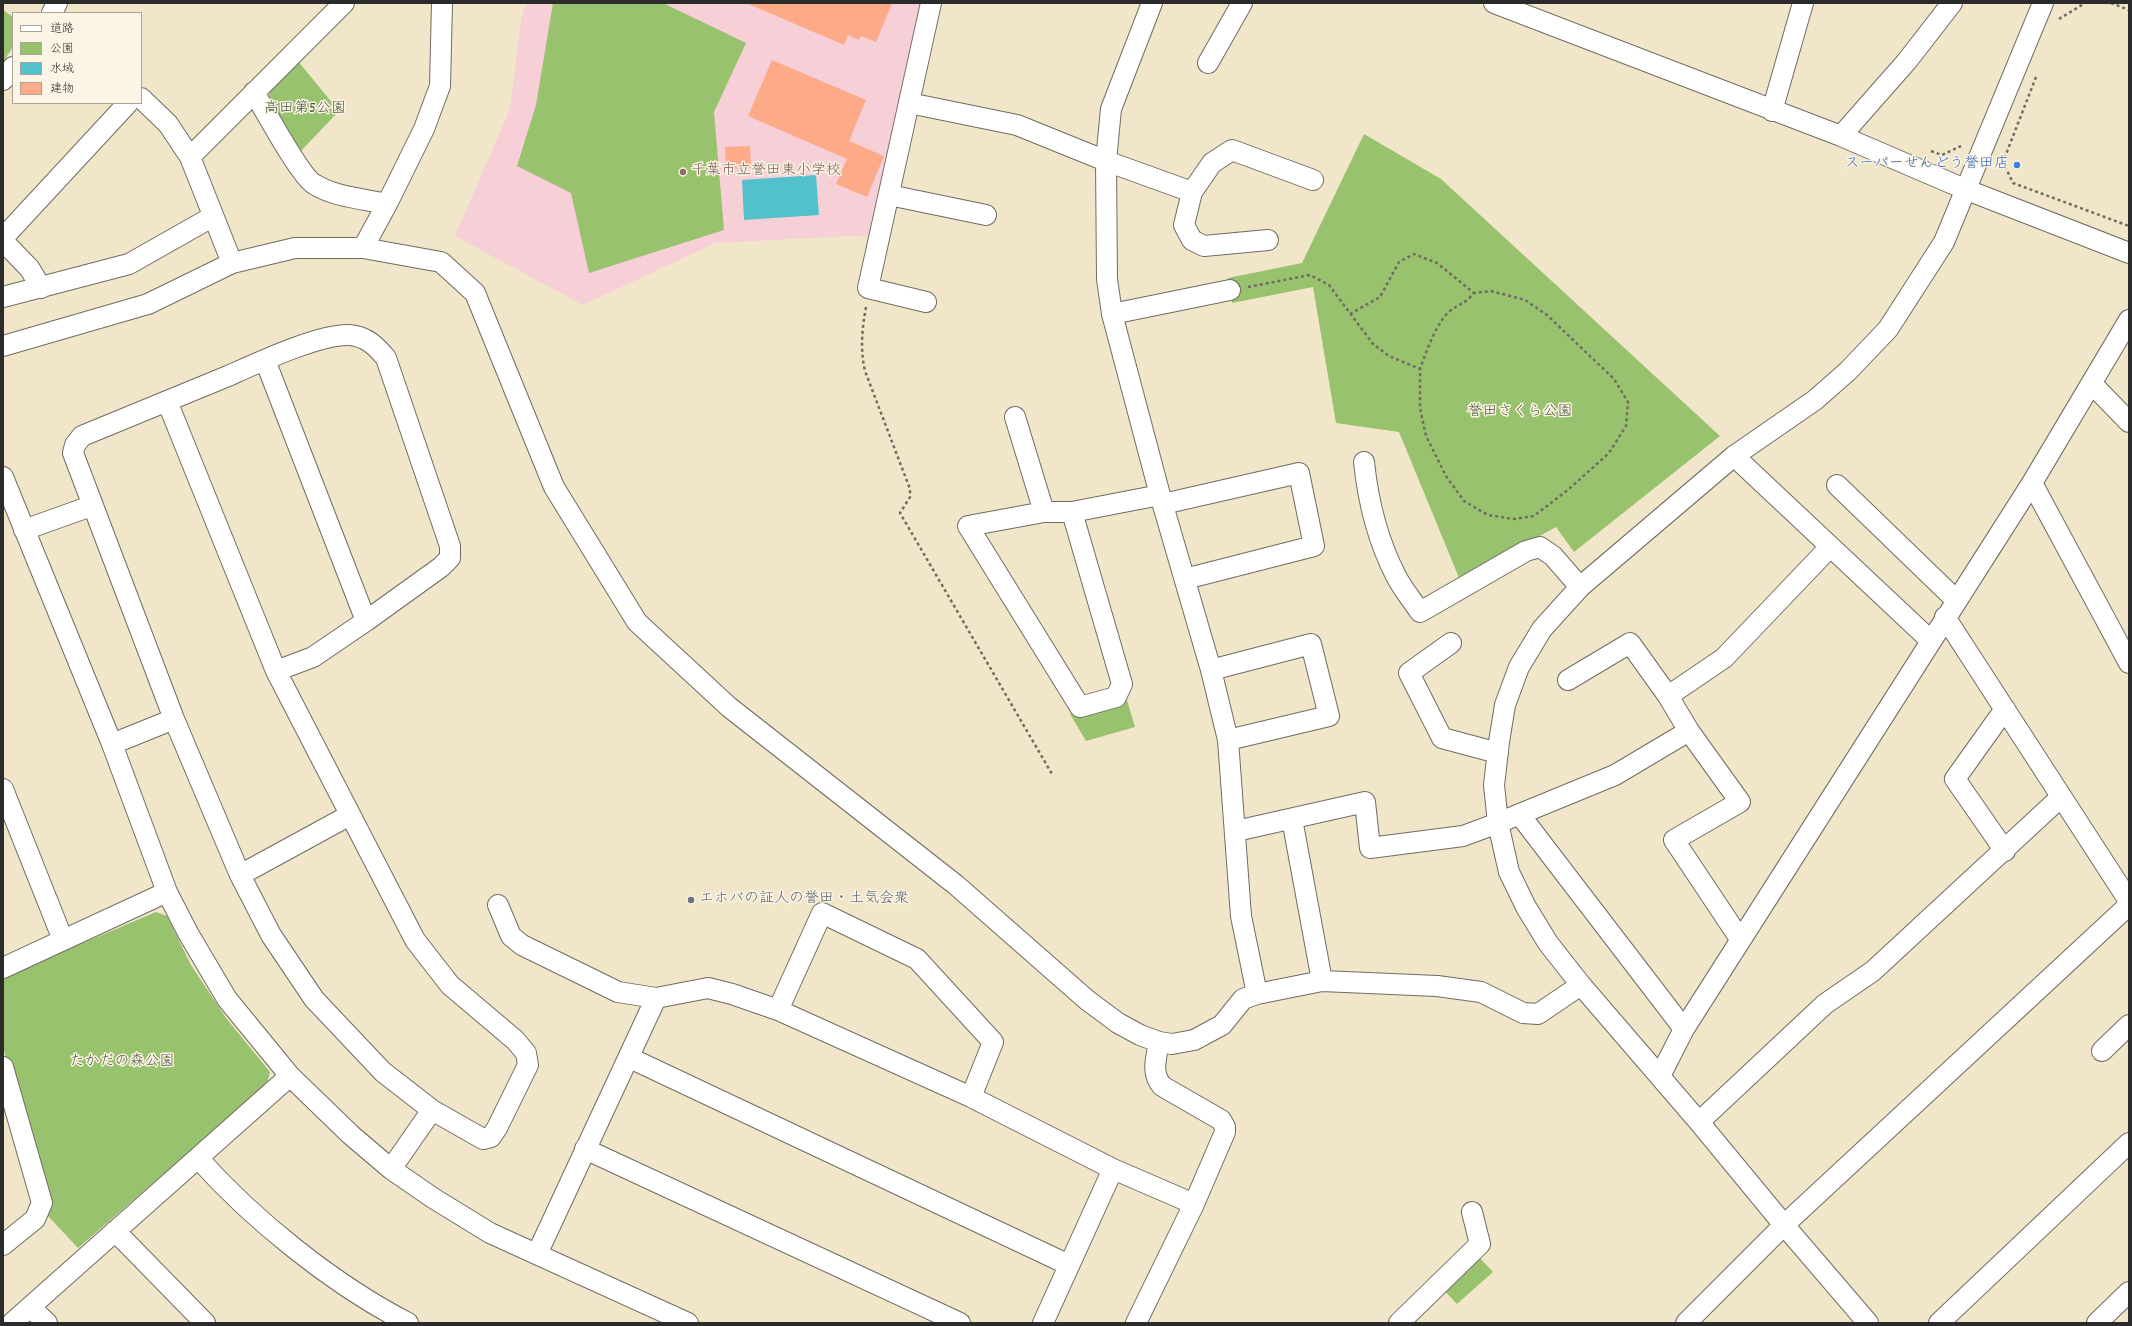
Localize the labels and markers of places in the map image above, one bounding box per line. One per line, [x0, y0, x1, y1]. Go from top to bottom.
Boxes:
place label: スーパーせんどう誉田店 [1845, 156, 2009, 174]
marker: スーパーせんどう誉田店 [2012, 160, 2022, 170]
place label: 千葉市立誉田東小学校 [691, 163, 841, 181]
marker: 千葉市立誉田東小学校 [678, 167, 688, 177]
place label: エホバの証人の誉田・土気会衆 [699, 891, 909, 909]
marker: エホバの証人の誉田・土気会衆 [686, 895, 696, 905]

